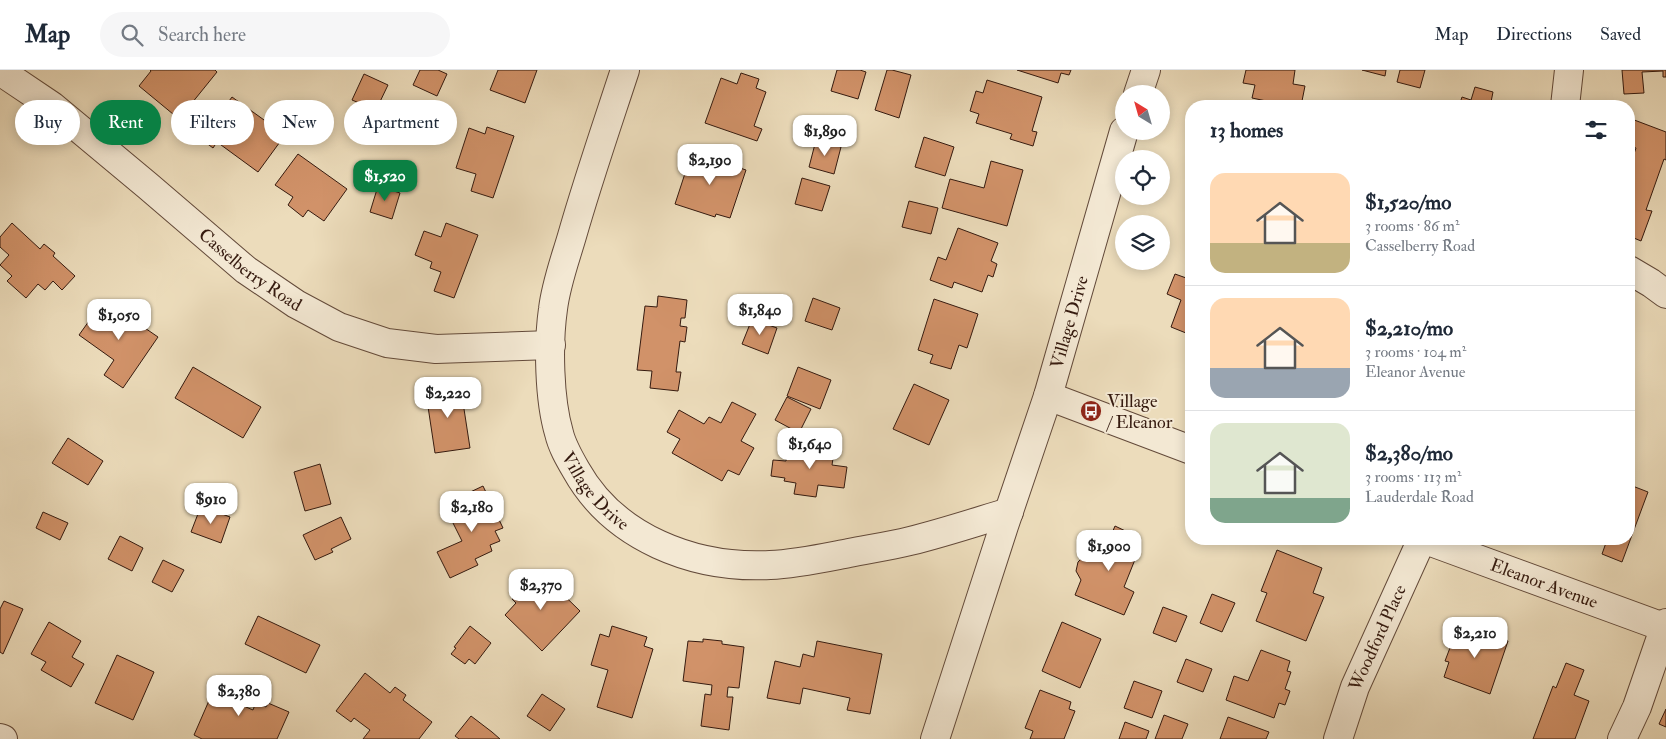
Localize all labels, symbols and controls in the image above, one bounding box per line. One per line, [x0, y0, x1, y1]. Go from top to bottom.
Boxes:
search box [100, 12, 450, 57]
text: Map [25, 19, 70, 50]
icon: search [118, 21, 146, 49]
text: Search here [158, 23, 246, 47]
text: Map [1435, 23, 1468, 46]
text: Directions [1496, 23, 1572, 46]
text: Saved [1600, 23, 1641, 46]
north arrow [1115, 85, 1170, 140]
map controls [1115, 85, 1170, 270]
chip: Buy [15, 100, 80, 145]
chip: Rent [90, 100, 161, 145]
chip: Filters [171, 100, 254, 145]
chip: New [264, 100, 334, 145]
chip: Apartment [344, 100, 457, 145]
pin: $1,890 [784, 114, 866, 157]
icon: filters [1582, 116, 1610, 144]
text: 13 homes [1210, 117, 1283, 144]
text: $1,890 [804, 121, 846, 141]
pin: $2,190 [669, 144, 751, 186]
text: $2,190 [688, 150, 732, 170]
button: locate [1115, 150, 1170, 205]
pin: $1,520 [344, 160, 426, 202]
text: $1,520 [364, 166, 406, 186]
text: $1,520/mo [1365, 189, 1451, 216]
icon: home [1250, 193, 1310, 253]
button: layers [1115, 215, 1170, 270]
text: 3 rooms · 86 m² [1365, 216, 1459, 236]
street label: Casselberry Road [194, 223, 306, 317]
text: Casselberry Road [1365, 236, 1475, 256]
street label: Village Drive [1045, 273, 1094, 371]
pin: $1,840 [719, 294, 801, 336]
pin: $1,050 [78, 298, 160, 341]
text: $1,840 [739, 300, 781, 320]
text: $1,050 [98, 305, 140, 325]
text: $2,210/mo [1365, 315, 1453, 342]
icon: home [1250, 318, 1310, 378]
text: 3 rooms · 104 m² [1365, 342, 1466, 362]
text: Eleanor Avenue [1365, 362, 1465, 382]
pin: $2,220 [407, 376, 489, 419]
text: $2,220 [425, 383, 471, 403]
place label: Village / Eleanor [1105, 390, 1173, 434]
bus stop icon: Village / Eleanor [1079, 399, 1103, 423]
pin: $1,640 [769, 428, 851, 470]
text: $1,640 [788, 434, 832, 454]
text: $2,380/mo [1365, 440, 1453, 467]
icon: home [1250, 443, 1310, 503]
street label: Village Drive [556, 448, 634, 536]
text: 3 rooms · 113 m² [1365, 467, 1461, 487]
pin: $910 [181, 482, 241, 525]
text: Lauderdale Road [1365, 487, 1474, 507]
text: $910 [195, 489, 227, 509]
pin: $2,180 [431, 490, 513, 533]
text: $2,180 [451, 497, 493, 517]
pin: $1,900 [1068, 530, 1150, 572]
text: $1,900 [1087, 536, 1131, 556]
street label: Eleanor Avenue [1487, 554, 1601, 614]
pin: $2,370 [500, 568, 582, 611]
text: $2,370 [520, 575, 562, 595]
street label: Woodford Place [1343, 581, 1412, 695]
pin: $2,210 [1434, 616, 1516, 659]
text: $2,210 [1454, 623, 1496, 643]
pin: $2,380 [198, 674, 280, 717]
text: $2,380 [218, 681, 260, 701]

